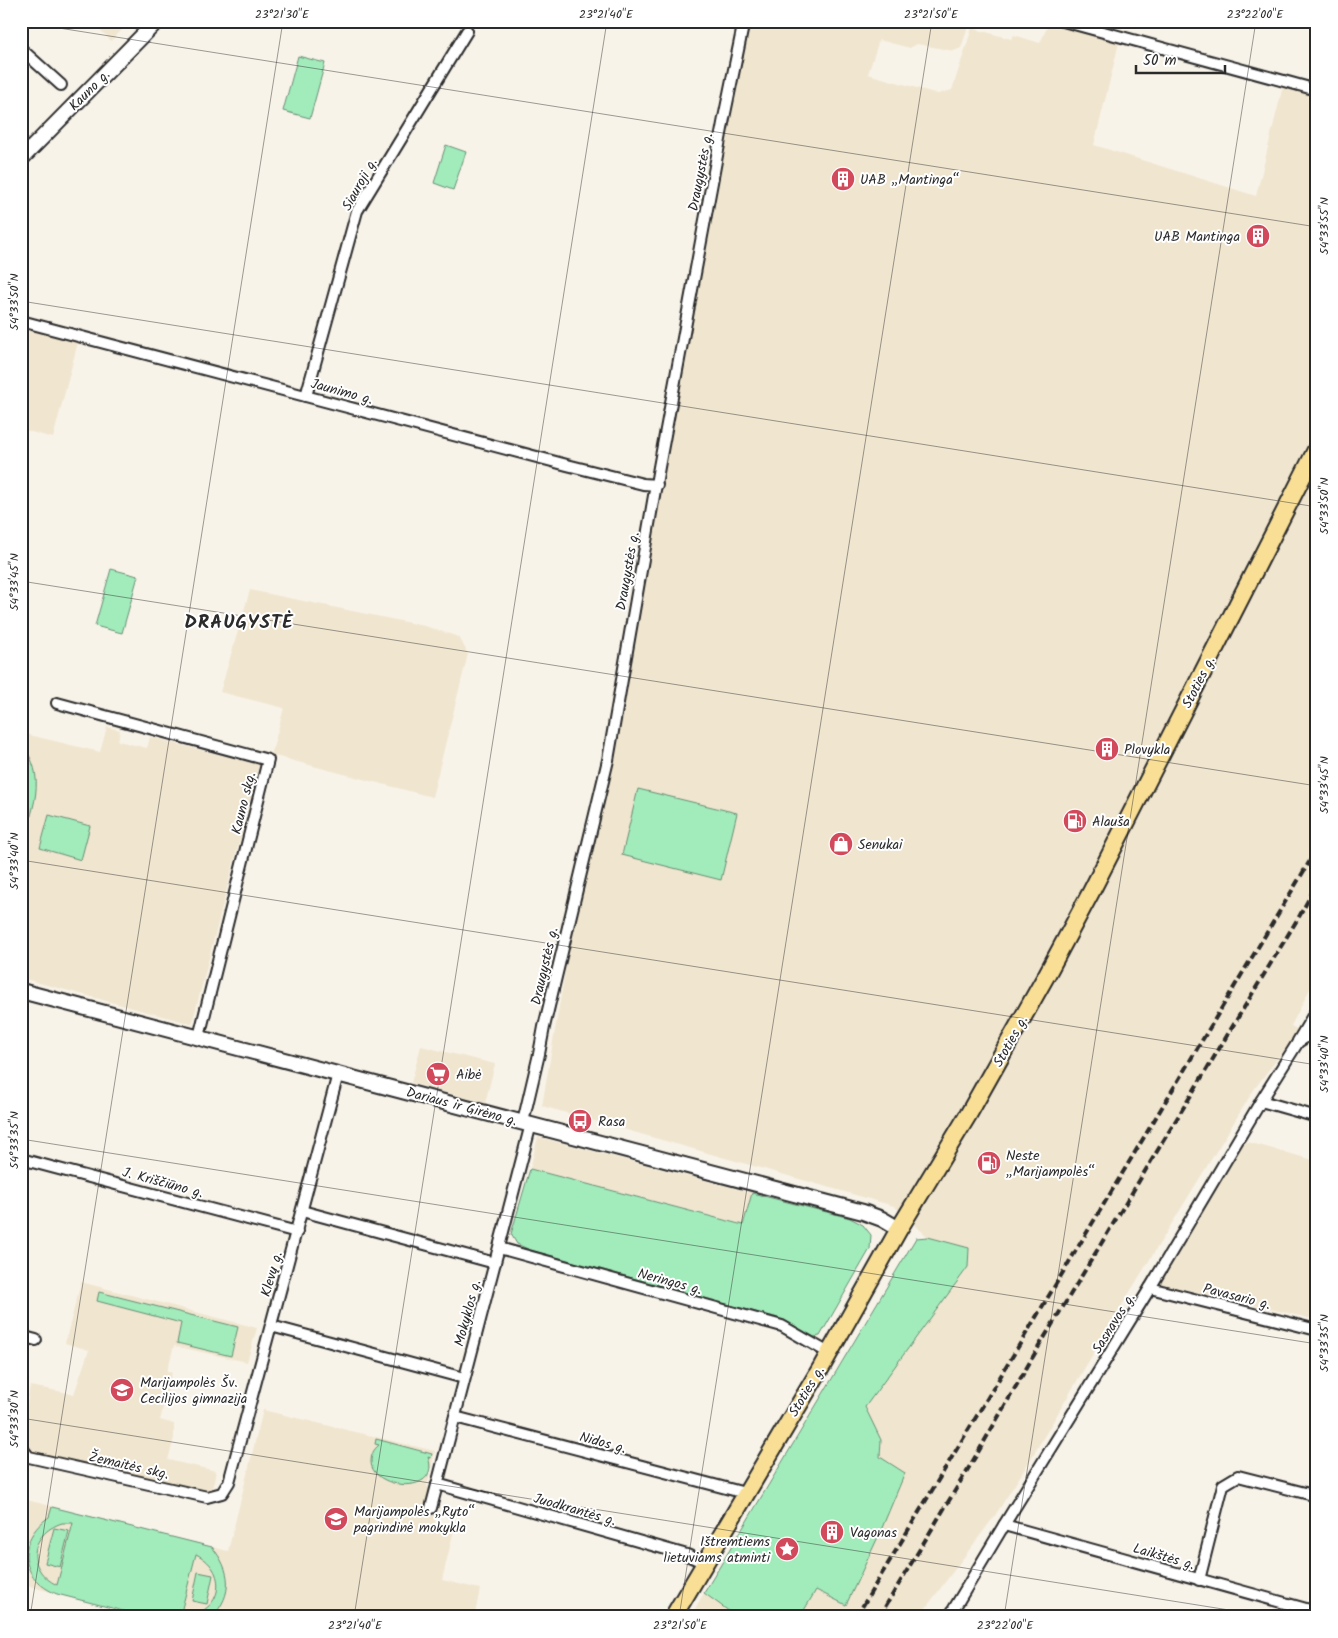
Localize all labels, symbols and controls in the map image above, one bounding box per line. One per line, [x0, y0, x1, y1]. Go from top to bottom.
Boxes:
text: 23°21'30"E [255, 5, 310, 24]
text: 23°21'40"E [579, 5, 634, 24]
text: 23°21'50"E [904, 5, 959, 24]
text: 23°22'00"E [1227, 5, 1284, 24]
scale bar [1136, 42, 1224, 74]
text: 50 m [1143, 49, 1177, 73]
street label: Kauno g. [64, 65, 116, 117]
street label: Draugystės g. [683, 131, 719, 213]
street label: Siauroji g. [336, 154, 383, 215]
building icon: UAB „Mantinga“ [830, 166, 856, 192]
place label: UAB „Mantinga“ [860, 169, 960, 191]
text: 54°33'55"N [1315, 197, 1334, 255]
building icon: UAB Mantinga [1245, 223, 1271, 249]
place label: UAB Mantinga [1154, 226, 1240, 248]
text: 54°33'50"N [5, 273, 24, 331]
street label: Jaunimo g. [308, 373, 375, 411]
text: 54°33'50"N [1315, 477, 1334, 535]
street label: Draugystės g. [610, 530, 646, 612]
text: 54°33'45"N [5, 553, 24, 611]
district label: DRAUGYSTĖ [184, 608, 294, 638]
street label: Stoties g. [1176, 653, 1221, 712]
building icon: Plovykla [1094, 736, 1120, 762]
place label: Plovykla [1124, 739, 1170, 761]
text: 54°33'45"N [1315, 756, 1334, 814]
street label: Kauno skg. [226, 770, 262, 837]
fuel station icon: Alauša [1062, 808, 1088, 834]
place label: Alauša [1092, 811, 1130, 833]
shop icon: Senukai [828, 831, 854, 857]
text: 54°33'40"N [5, 832, 24, 890]
place label: Senukai [858, 834, 903, 856]
street label: Draugystės g. [525, 925, 565, 1007]
street label: Stoties g. [988, 1012, 1034, 1071]
text: 54°33'40"N [1315, 1035, 1334, 1093]
supermarket icon: Aibė [425, 1061, 451, 1087]
place label: Aibė [456, 1064, 481, 1086]
street label: Dariaus ir Girėno g. [404, 1082, 520, 1132]
bus stop icon: Rasa [567, 1108, 593, 1134]
text: 54°33'35"N [5, 1111, 24, 1169]
place label: Rasa [598, 1111, 625, 1133]
place label: Neste „Marijampolės“ [1006, 1145, 1095, 1183]
fuel station icon: Neste „Marijampolės“ [976, 1150, 1002, 1176]
street label: J. Kriščiūno g. [120, 1162, 206, 1204]
street label: Klevų g. [255, 1249, 289, 1300]
street label: Neringos g. [635, 1263, 704, 1301]
street label: Mokyklos g. [448, 1277, 487, 1349]
street label: Pavasario g. [1201, 1278, 1273, 1316]
street label: Sasnavos g. [1087, 1289, 1141, 1358]
text: 54°33'35"N [1315, 1314, 1334, 1372]
street label: Stoties g. [783, 1362, 831, 1421]
place label: Marijampolės Šv. Cecilijos gimnazija [140, 1372, 247, 1410]
school or university icon: Marijampolės Šv. Cecilijos gimnazija [109, 1377, 135, 1403]
text: 54°33'30"N [5, 1390, 24, 1448]
street label: Nidos g. [577, 1426, 629, 1460]
street label: Žemaitės skg. [87, 1446, 171, 1486]
street label: Juodkrantės g. [531, 1488, 619, 1532]
place label: Marijampolės „Ryto“ pagrindinė mokykla [353, 1501, 475, 1539]
school or university icon: Marijampolės „Ryto“ pagrindinė mokykla [323, 1506, 349, 1532]
building icon: Vagonas [819, 1519, 845, 1545]
place label: Vagonas [850, 1522, 897, 1544]
place label: Ištremtiems lietuviams atminti [664, 1531, 771, 1569]
place icon: Ištremtiems lietuviams atminti [774, 1536, 800, 1562]
street label: Laikštės g. [1130, 1538, 1197, 1576]
text: 23°21'40"E [328, 1616, 383, 1635]
text: 23°21'50"E [653, 1616, 708, 1635]
text: 23°22'00"E [977, 1616, 1034, 1635]

